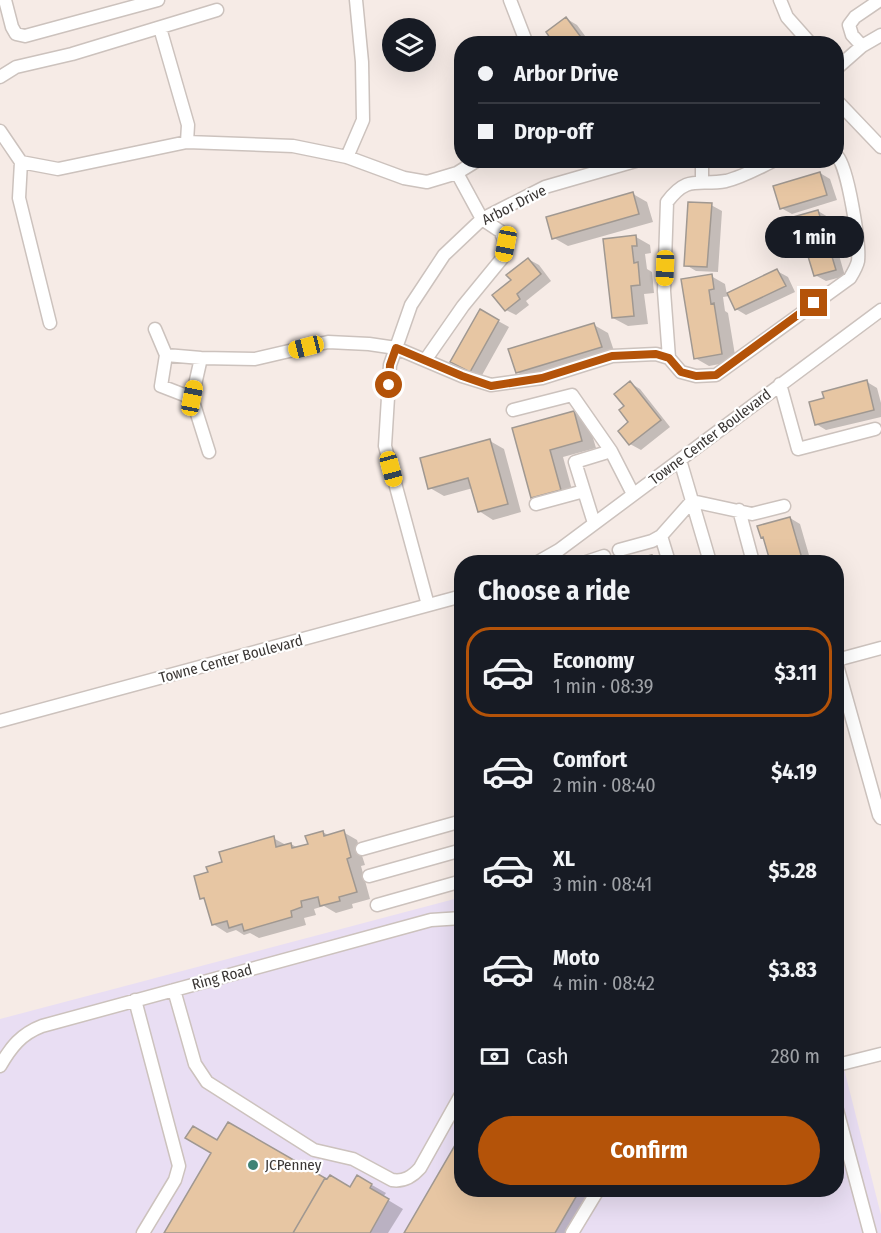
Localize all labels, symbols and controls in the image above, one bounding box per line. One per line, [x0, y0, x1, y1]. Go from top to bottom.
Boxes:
map controls [382, 18, 436, 72]
button: layers [382, 18, 436, 72]
text: Arbor Drive [514, 60, 618, 87]
text: Drop-off [514, 118, 593, 145]
street label: Arbor Drive [479, 181, 549, 229]
callout: 1 min [764, 216, 864, 258]
car [494, 225, 518, 263]
text: 1 min [793, 225, 836, 249]
car [655, 250, 675, 286]
route end [800, 289, 827, 316]
car [286, 334, 326, 360]
route start [375, 371, 402, 398]
car [180, 379, 204, 417]
street label: Towne Center Boulevard [645, 385, 775, 489]
car [378, 449, 404, 489]
text: Choose a ride [478, 575, 630, 607]
street label: Towne Center Boulevard [157, 631, 305, 687]
icon: car [481, 645, 535, 699]
text: Economy [553, 647, 634, 674]
text: $3.11 [775, 659, 817, 686]
text: 1 min · 08:39 [553, 674, 653, 698]
icon: car [481, 744, 535, 798]
text: Comfort [553, 746, 627, 773]
text: $4.19 [771, 758, 817, 785]
text: 2 min · 08:40 [553, 773, 656, 797]
icon: car [481, 843, 535, 897]
text: XL [553, 845, 575, 872]
text: $5.28 [768, 857, 817, 884]
text: 3 min · 08:41 [553, 872, 652, 896]
icon: car [481, 942, 535, 996]
text: Moto [553, 944, 600, 971]
text: $3.83 [769, 956, 817, 983]
street label: Ring Road [190, 960, 254, 994]
text: 4 min · 08:42 [553, 971, 655, 995]
icon: cash [478, 1040, 511, 1073]
text: Cash [526, 1043, 569, 1070]
text: 280 m [771, 1044, 820, 1068]
button: Confirm [478, 1116, 820, 1185]
place label: JCPenney [265, 1156, 322, 1174]
marker: JCPenney [246, 1158, 260, 1172]

